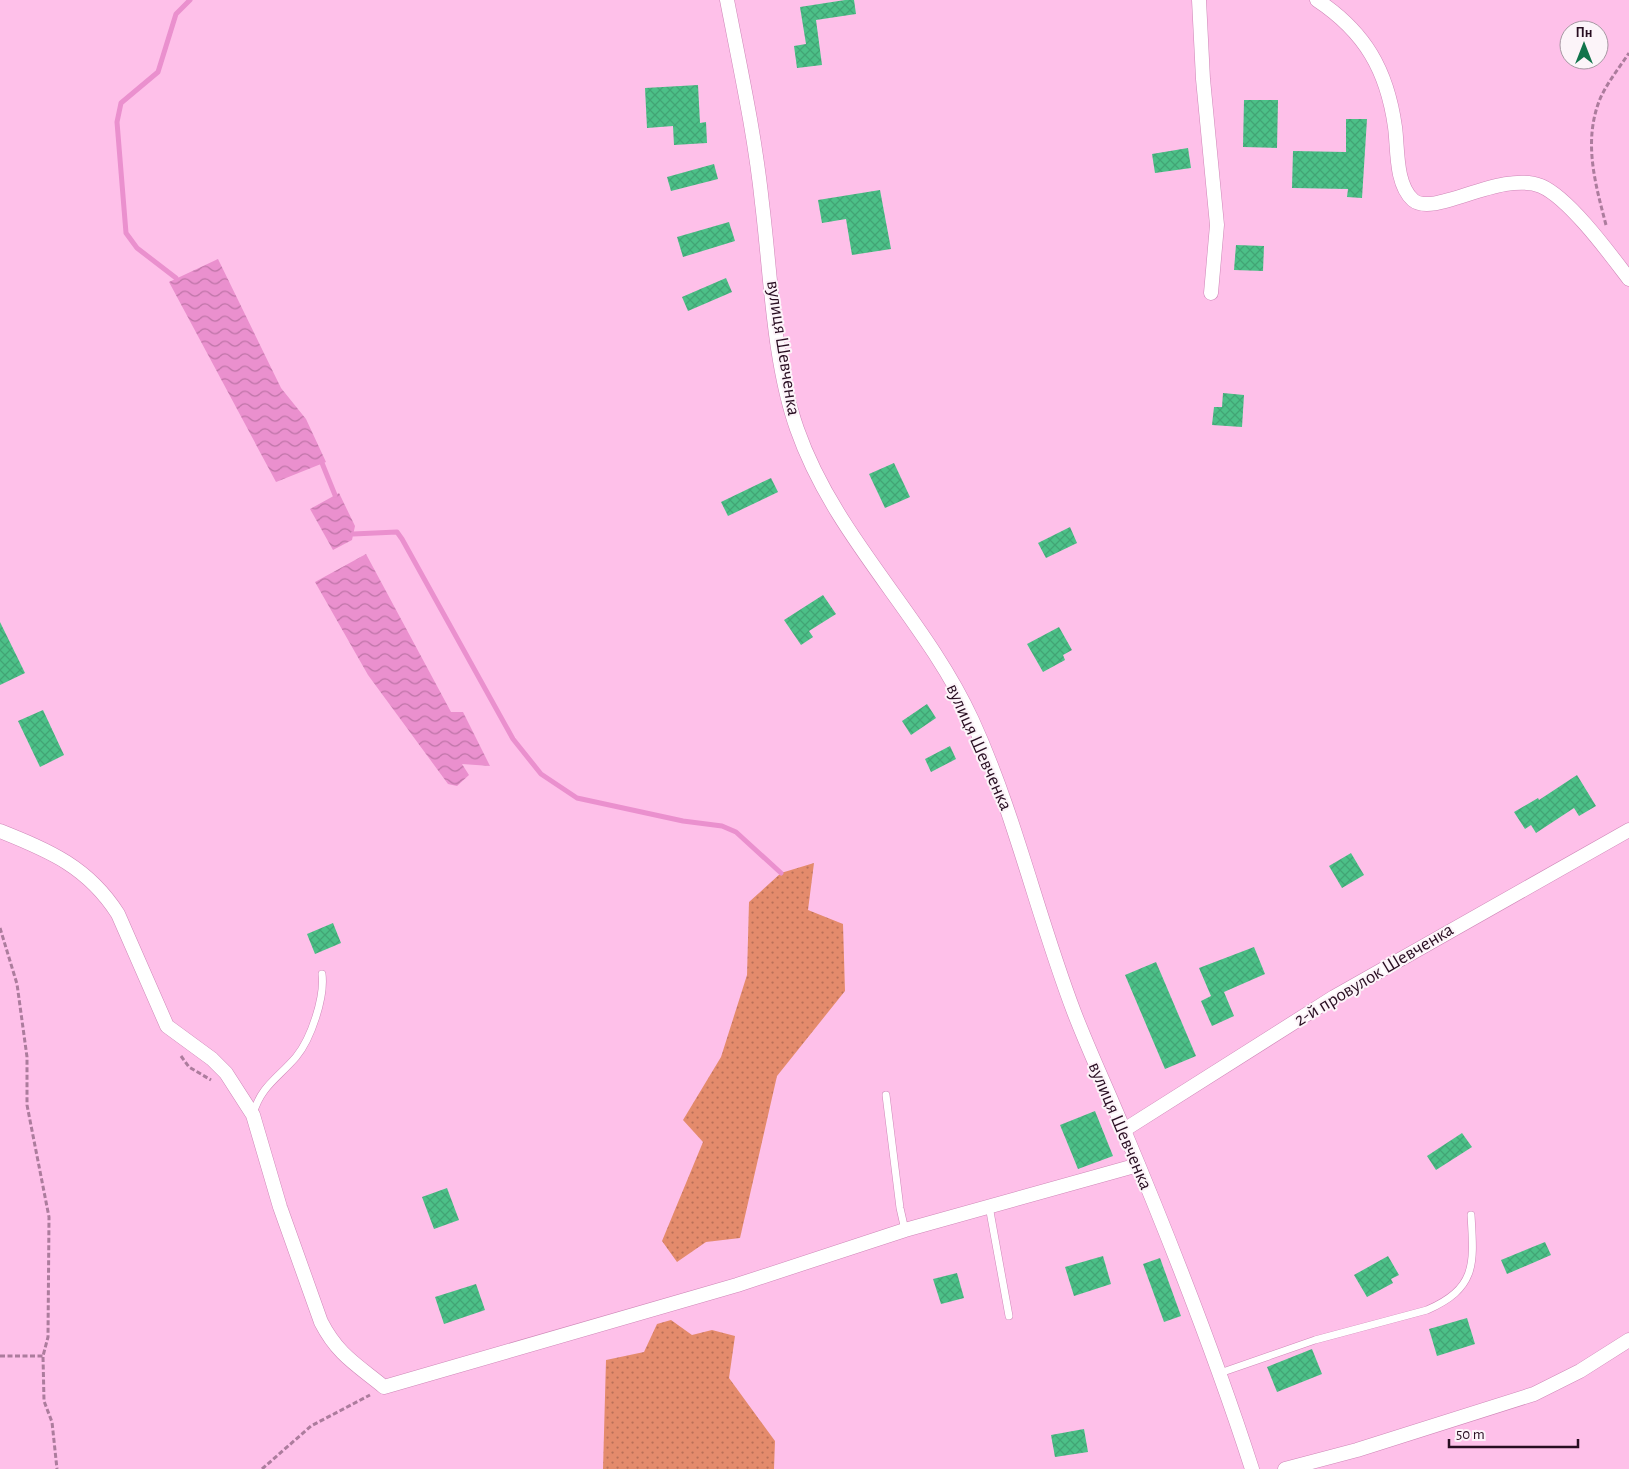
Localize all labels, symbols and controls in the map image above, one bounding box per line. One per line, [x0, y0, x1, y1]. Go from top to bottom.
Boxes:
north arrow [1559, 20, 1609, 70]
text: Пн [1575, 26, 1593, 40]
street label: вулиця Шевченка [763, 279, 803, 417]
street label: вулиця Шевченка [943, 681, 1016, 813]
street label: 2-й провулок Шевченка [1291, 920, 1457, 1030]
street label: вулиця Шевченка [1085, 1059, 1156, 1193]
scale bar [1449, 1416, 1578, 1448]
text: 50 m [1456, 1427, 1485, 1442]

